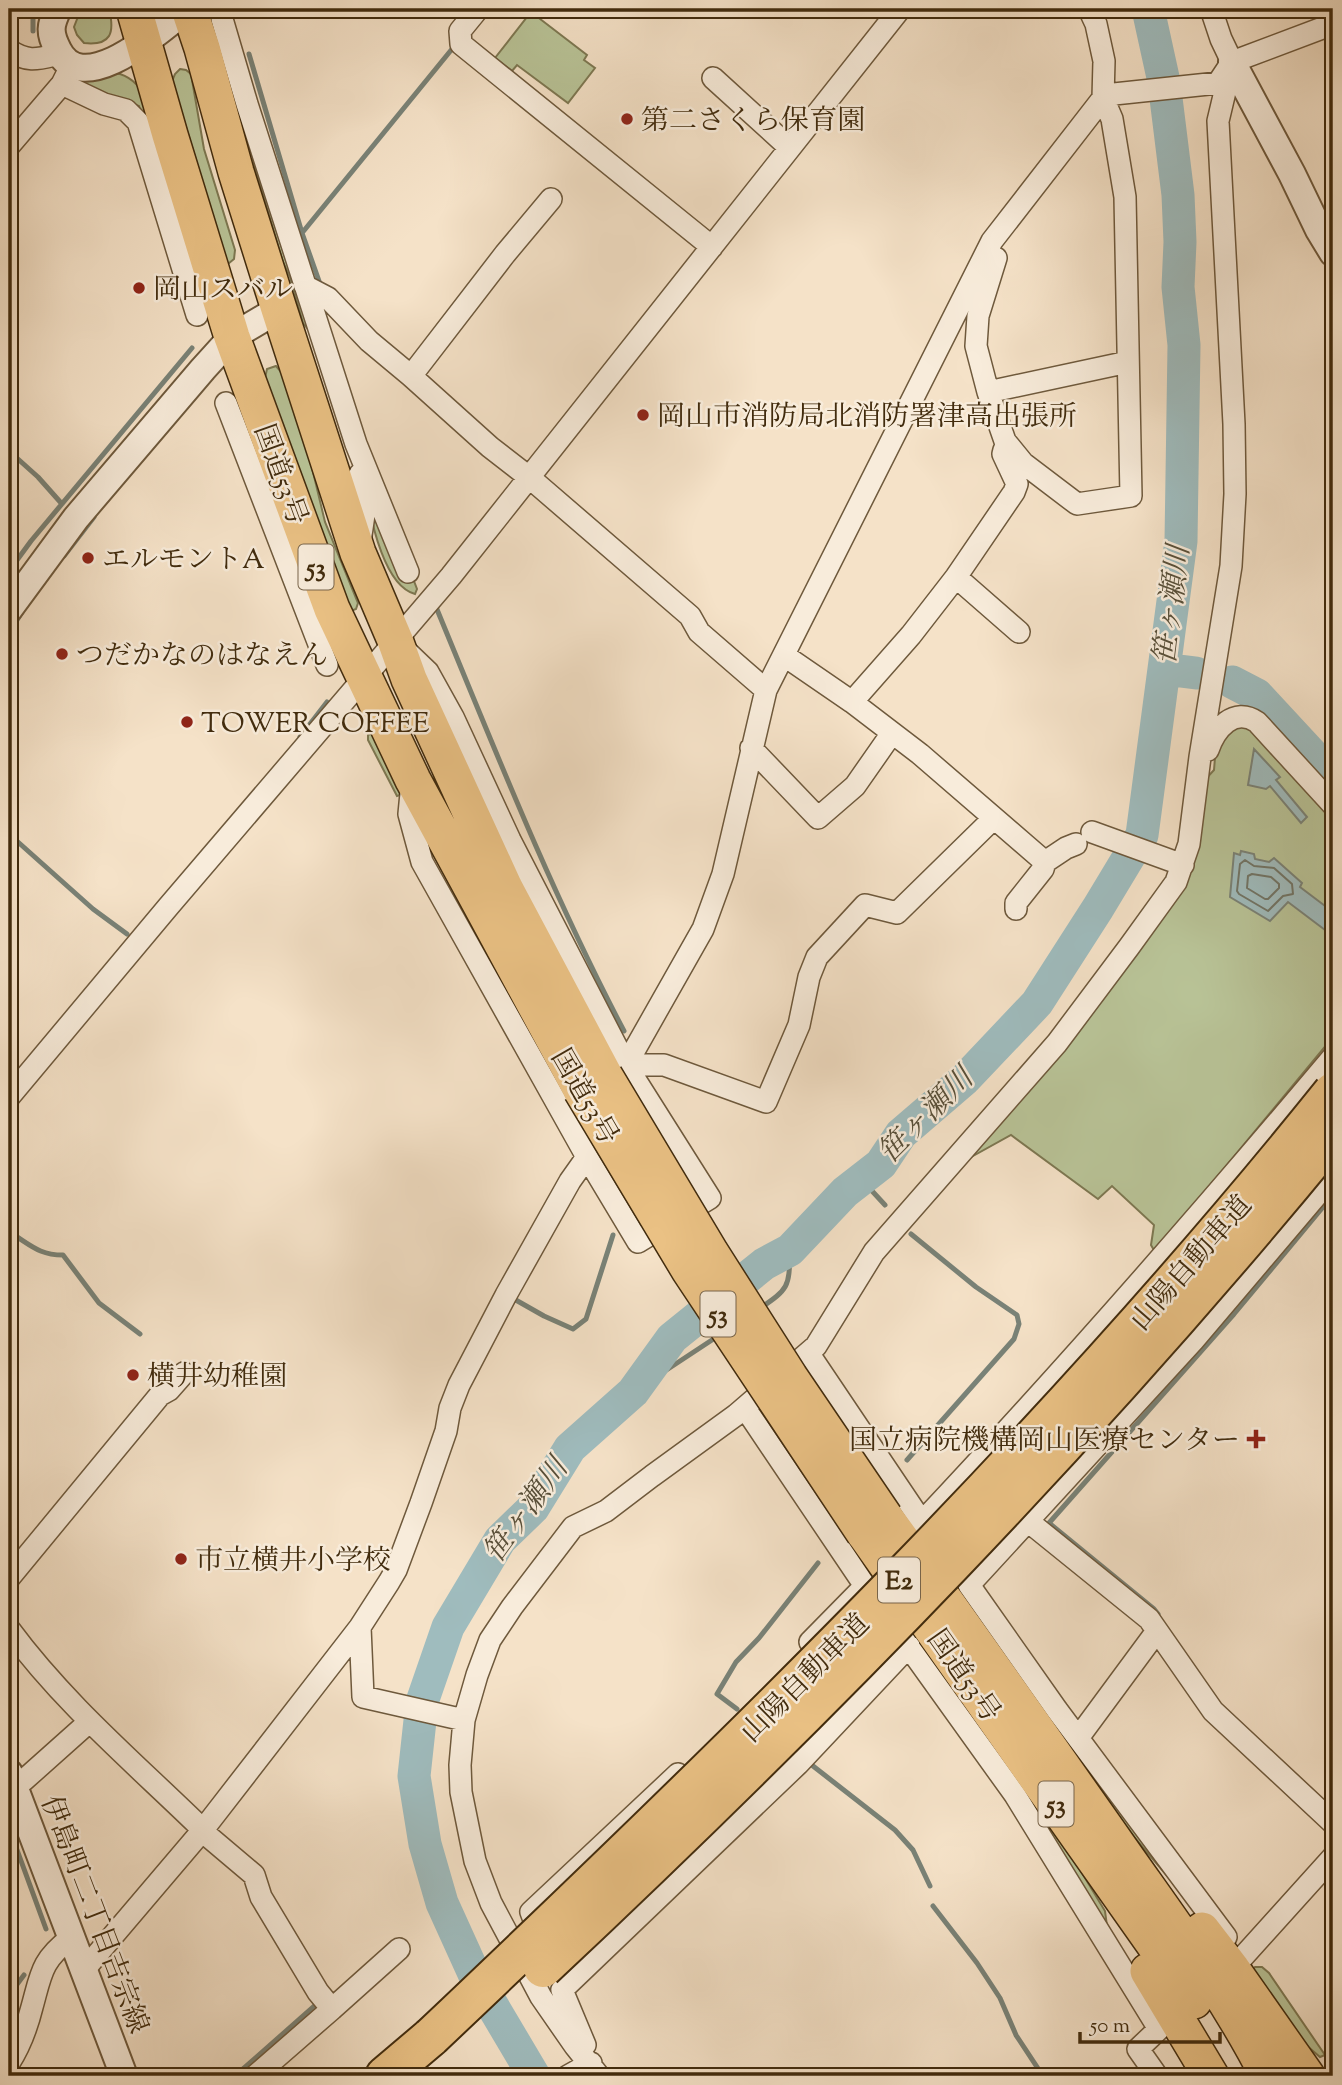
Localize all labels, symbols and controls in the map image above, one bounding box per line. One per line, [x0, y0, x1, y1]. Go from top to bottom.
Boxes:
place label: 第二さくら保育園 [641, 102, 865, 142]
marker: 第二さくら保育園 [619, 111, 635, 127]
place label: 岡山スバル [153, 271, 293, 311]
marker: 岡山スバル [131, 280, 147, 296]
place label: 岡山市消防局北消防署津高出張所 [657, 398, 1077, 438]
marker: 岡山市消防局北消防署津高出張所 [635, 407, 651, 423]
street label: 国道53号 [242, 419, 316, 531]
water label: 笹ヶ瀬川 [1145, 540, 1202, 667]
place label: エルモントA [102, 541, 265, 581]
road number: 53 [298, 544, 334, 590]
marker: エルモントA [80, 550, 96, 566]
place label: つだかなのはなえん [76, 637, 328, 677]
marker: つだかなのはなえん [54, 646, 70, 662]
place label: TOWER COFFEE [201, 705, 429, 745]
marker: TOWER COFFEE [179, 714, 195, 730]
street label: 国道53号 [540, 1042, 627, 1153]
water label: 笹ヶ瀬川 [869, 1057, 987, 1174]
street label: 山陽自動車道 [1122, 1187, 1262, 1340]
road number: 53 [700, 1292, 736, 1336]
place label: 横井幼稚園 [147, 1358, 287, 1398]
marker: 横井幼稚園 [125, 1367, 141, 1383]
place label: 国立病院機構岡山医療センター [849, 1422, 1240, 1462]
marker: 国立病院機構岡山医療センター [1246, 1429, 1266, 1449]
water label: 笹ヶ瀬川 [474, 1448, 581, 1573]
place label: 市立横井小学校 [195, 1542, 391, 1582]
marker: 市立横井小学校 [173, 1551, 189, 1567]
road number: E2 [878, 1558, 920, 1602]
street label: 山陽自動車道 [733, 1606, 880, 1753]
street label: 国道53号 [916, 1622, 1009, 1731]
road number: 53 [1038, 1782, 1074, 1826]
street label: 伊島町二丁目吉宗線 [29, 1790, 157, 2040]
scale bar [1080, 2001, 1220, 2045]
text: 50 m [1089, 2012, 1130, 2042]

